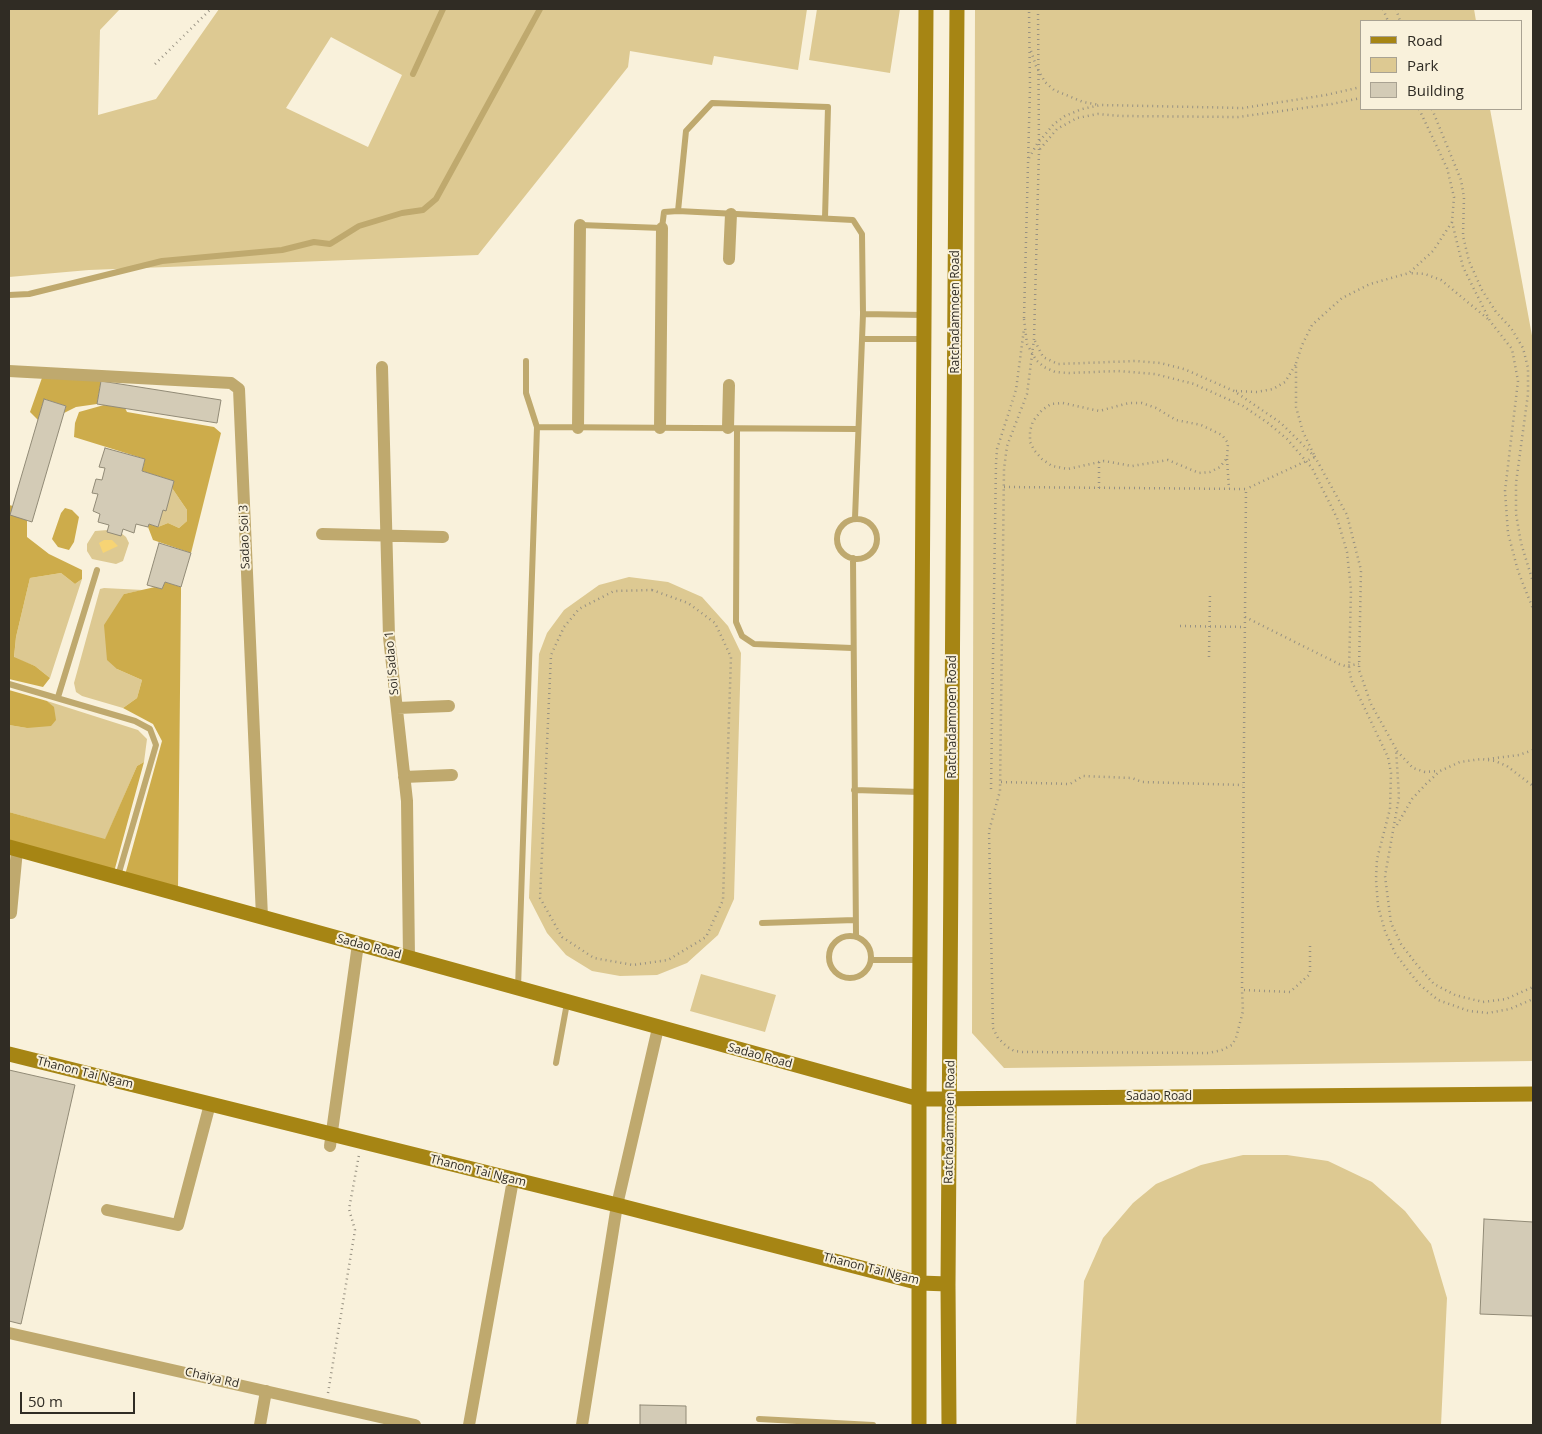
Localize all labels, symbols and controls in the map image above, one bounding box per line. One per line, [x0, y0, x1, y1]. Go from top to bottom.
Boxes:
legend [1360, 20, 1522, 110]
text: Road [1407, 30, 1443, 50]
text: Park [1407, 55, 1438, 75]
text: Building [1407, 80, 1464, 100]
street label: Ratchadamnoen Road [949, 250, 963, 374]
street label: Sadao Soi 3 [237, 505, 253, 569]
street label: Soi Sadao 1 [382, 630, 402, 696]
street label: Ratchadamnoen Road [946, 655, 960, 779]
street label: Sadao Road [335, 931, 403, 963]
street label: Sadao Road [726, 1040, 794, 1072]
street label: Thanon Tai Ngam [35, 1054, 135, 1092]
street label: Ratchadamnoen Road [942, 1060, 958, 1184]
street label: Sadao Road [1126, 1090, 1192, 1104]
street label: Thanon Tai Ngam [428, 1152, 528, 1190]
street label: Thanon Tai Ngam [821, 1250, 921, 1288]
street label: Chaiya Rd [184, 1365, 240, 1391]
scale bar [22, 1382, 138, 1414]
text: 50 m [28, 1391, 63, 1411]

